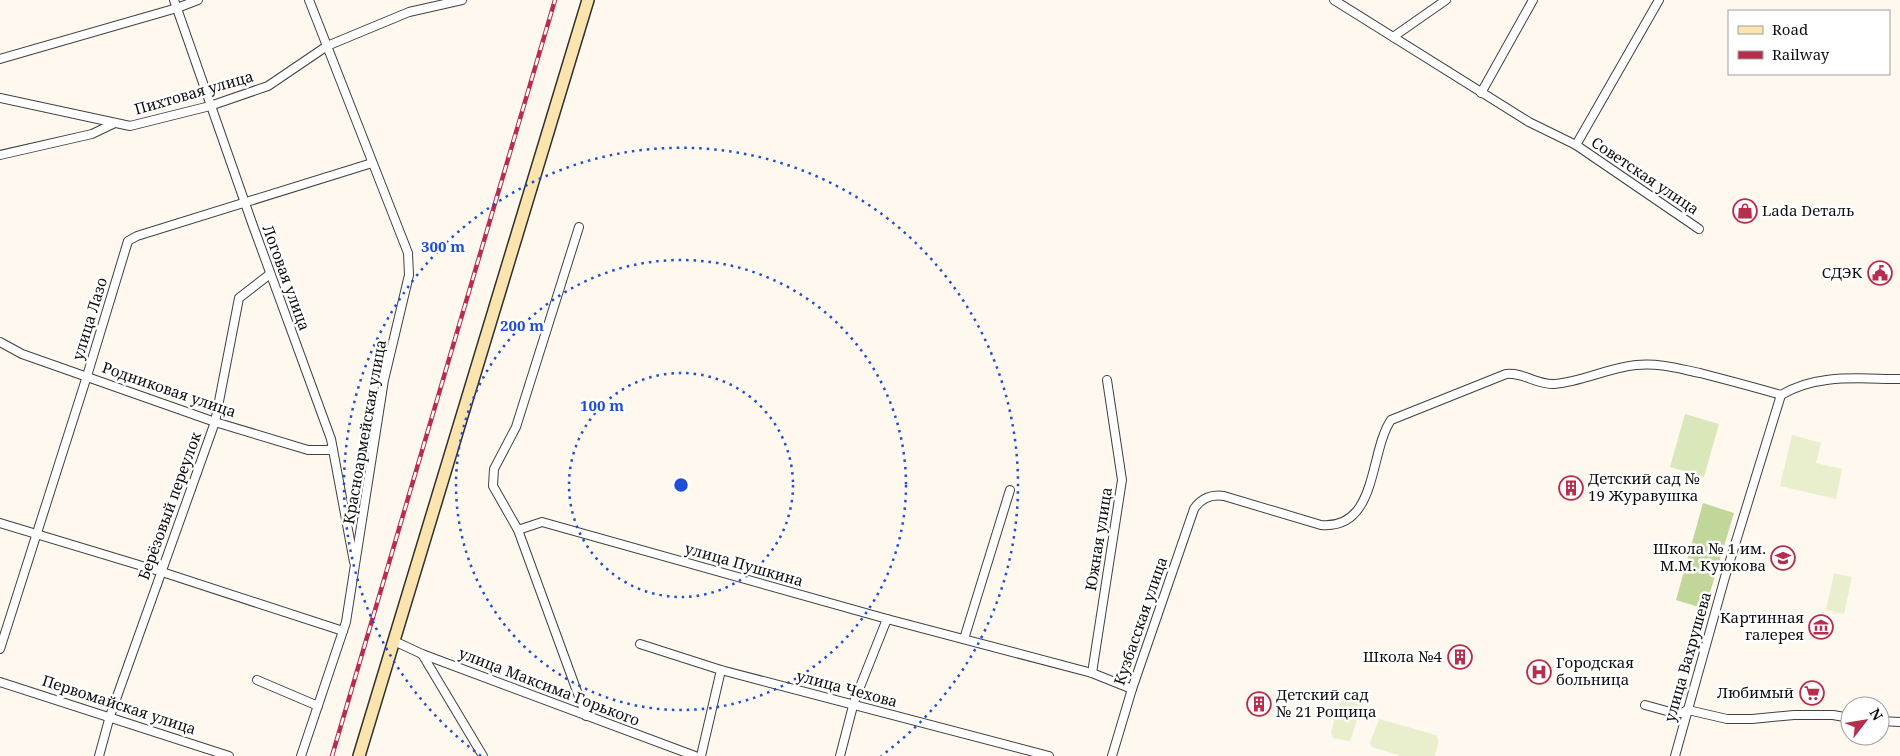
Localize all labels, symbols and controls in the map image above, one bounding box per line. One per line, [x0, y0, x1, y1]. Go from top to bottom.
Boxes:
legend [1728, 10, 1890, 75]
text: Road [1772, 19, 1808, 39]
text: Railway [1772, 44, 1830, 64]
street label: Пихтовая улица [132, 65, 256, 119]
street label: Советская улица [1588, 132, 1703, 219]
shop icon: Lada Dеталь [1732, 198, 1758, 224]
place label: Lada Dеталь [1762, 200, 1854, 220]
street label: Логовая улица [259, 222, 315, 333]
text: 300 m [421, 236, 465, 256]
public building icon: СДЭК [1867, 260, 1893, 286]
place label: СДЭК [1822, 262, 1862, 282]
street label: улица Лазо [67, 275, 111, 363]
text: 200 m [500, 315, 544, 335]
street label: Красноармейская улица [338, 338, 390, 526]
street label: Родниковая улица [100, 357, 239, 421]
text: 100 m [580, 395, 624, 415]
street label: Берёзовый переулок [133, 429, 205, 582]
place label: Детский сад № 19 Журавушка [1588, 468, 1700, 505]
building icon: Детский сад № 19 Журавушка [1558, 475, 1584, 501]
centre of rings [672, 476, 690, 494]
street label: Южная улица [1080, 486, 1116, 592]
street label: улица Пушкина [683, 538, 806, 591]
place label: Школа № 1 им. М.М. Куюкова [1653, 538, 1766, 575]
school or university icon: Школа № 1 им. М.М. Куюкова [1770, 545, 1796, 571]
street label: Кузбасская улица [1109, 554, 1171, 688]
street label: улица Вахрушева [1659, 589, 1715, 724]
place label: Картинная галерея [1720, 607, 1804, 644]
museum icon: Картинная галерея [1808, 614, 1834, 640]
street label: улица Максима Горького [456, 642, 643, 730]
building icon: Школа №4 [1447, 644, 1473, 670]
place label: Школа №4 [1363, 646, 1443, 666]
place label: Городская больница [1556, 652, 1634, 689]
hospital icon: Городская больница [1526, 659, 1552, 685]
street label: улица Чехова [795, 665, 900, 711]
street label: Первомайская улица [40, 670, 199, 738]
supermarket icon: Любимый [1799, 680, 1825, 706]
place label: Любимый [1717, 682, 1794, 702]
place label: Детский сад № 21 Рощица [1276, 684, 1377, 721]
building icon: Детский сад № 21 Рощица [1246, 691, 1272, 717]
north arrow [1840, 696, 1890, 746]
text: N [1866, 704, 1888, 724]

